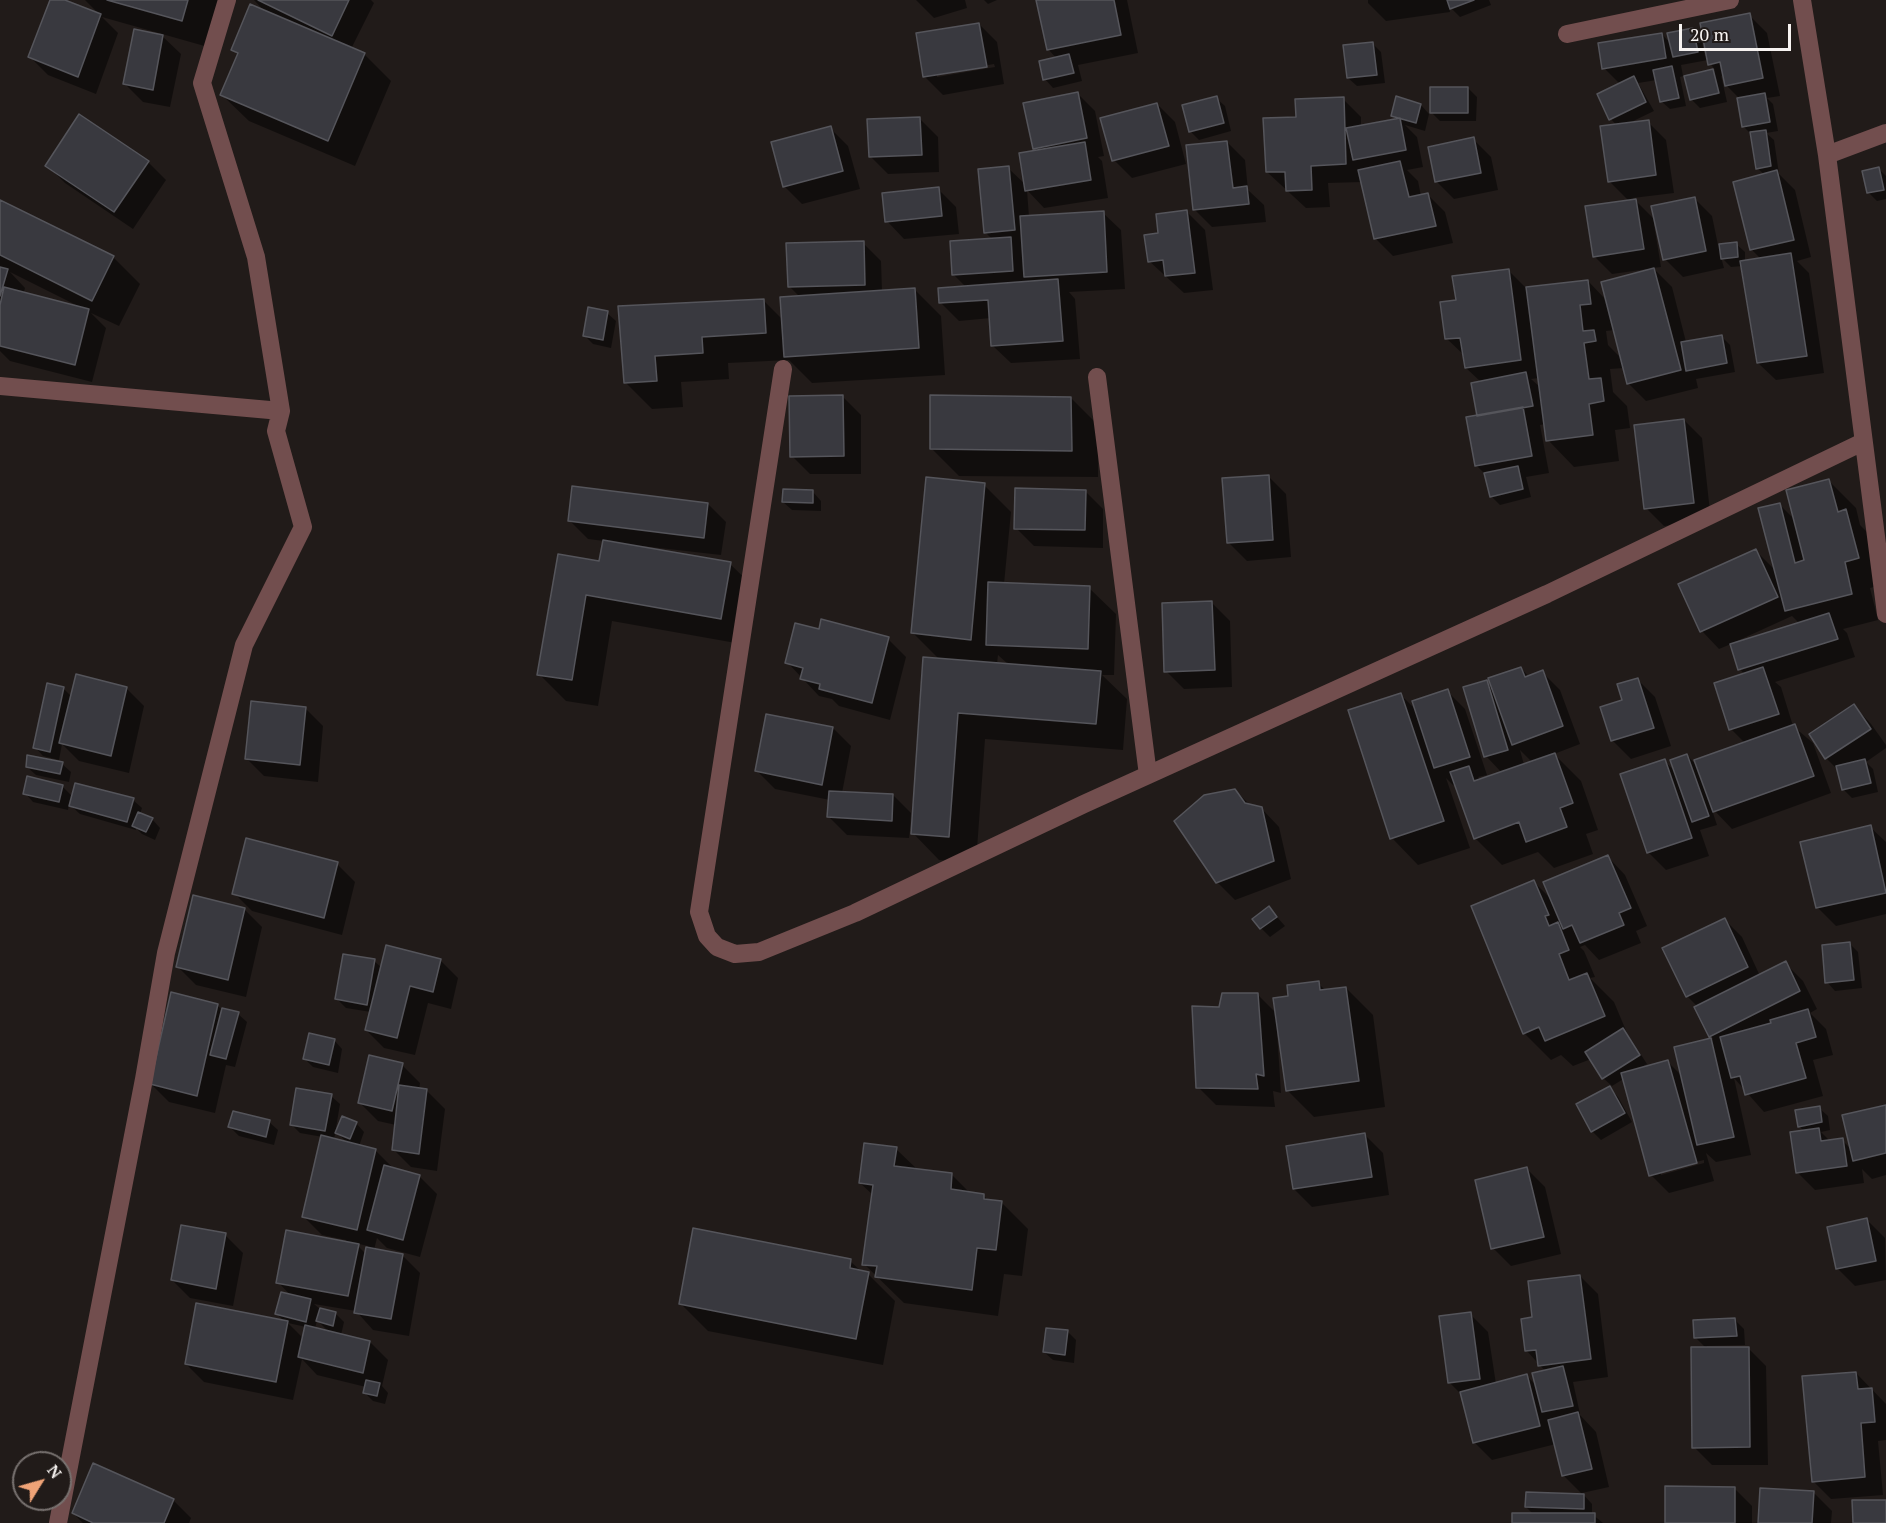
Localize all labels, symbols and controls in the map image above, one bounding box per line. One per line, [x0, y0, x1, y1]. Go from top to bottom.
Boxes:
scale bar [1682, 12, 1794, 50]
text: 20 m [1690, 22, 1729, 46]
north arrow [12, 1451, 72, 1511]
text: N [42, 1460, 67, 1483]

